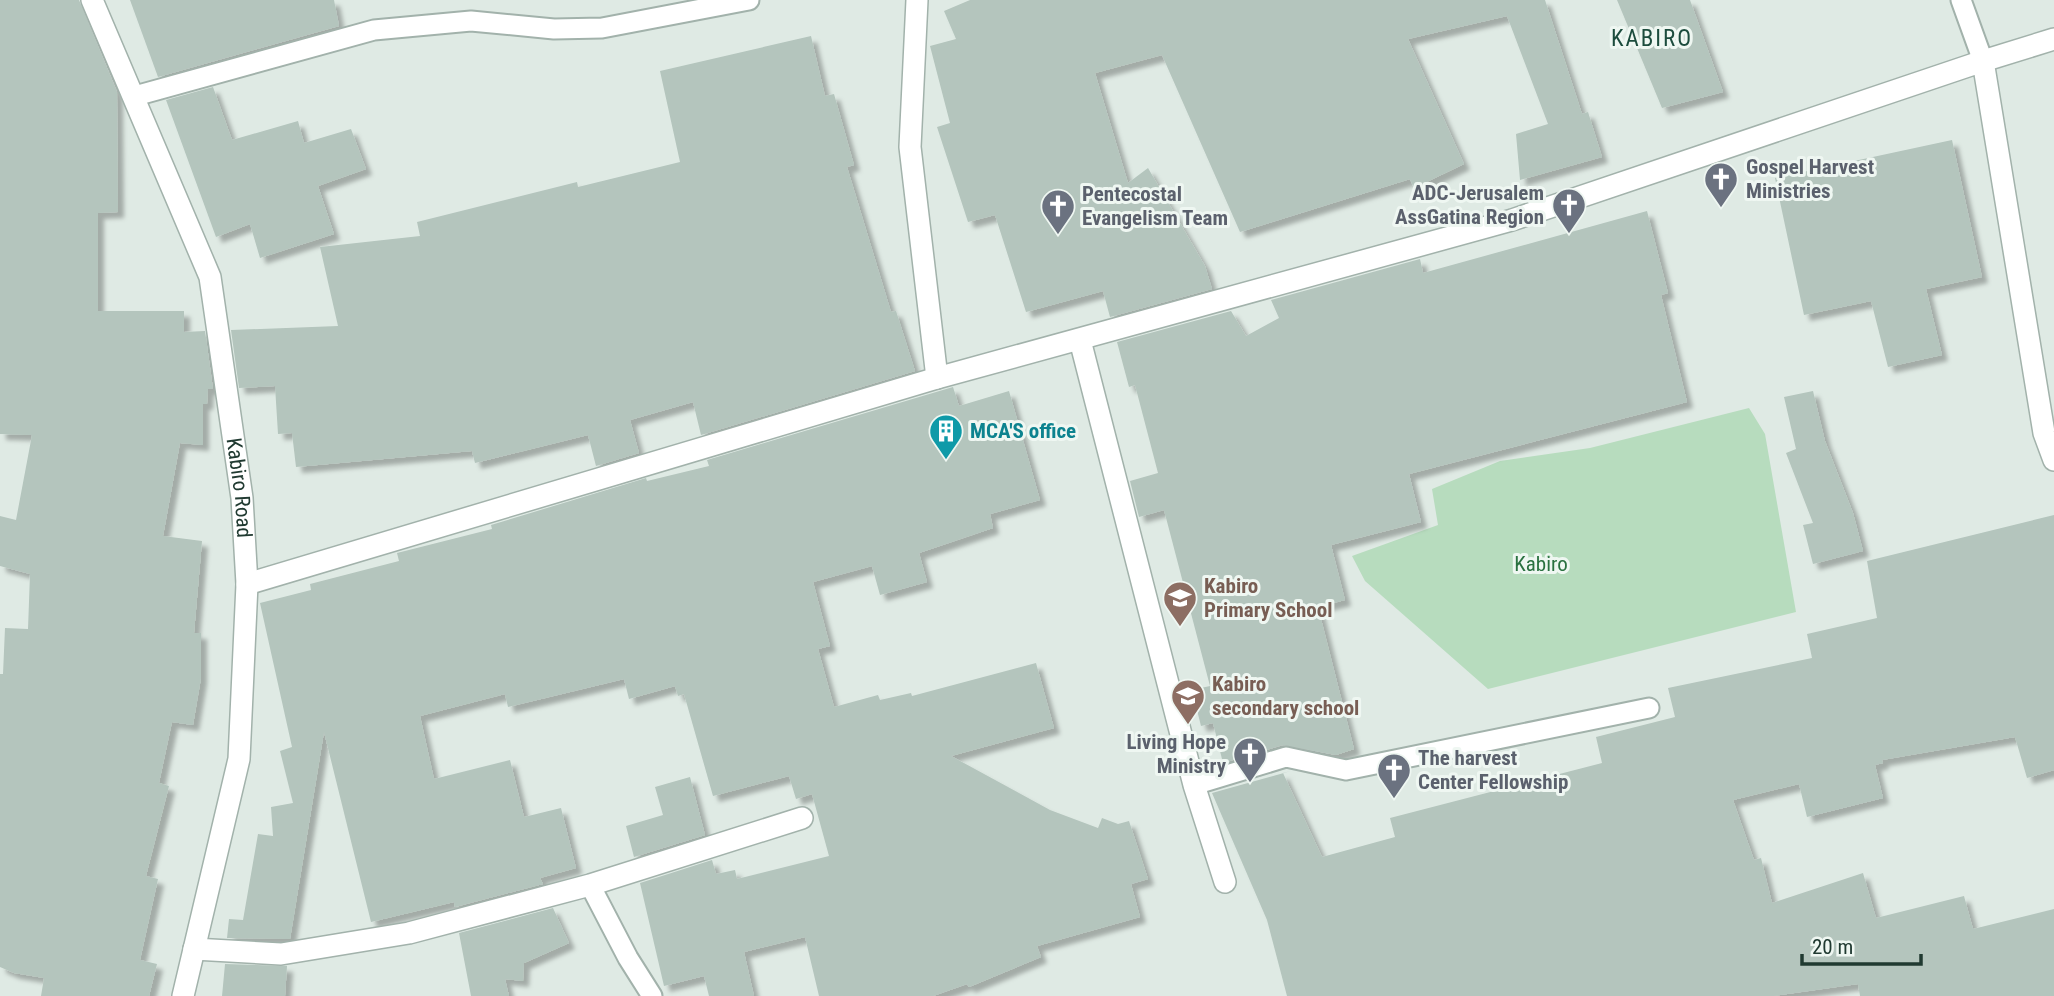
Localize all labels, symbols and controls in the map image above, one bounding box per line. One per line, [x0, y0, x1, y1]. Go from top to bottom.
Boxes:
district label: KABIRO [1611, 25, 1693, 52]
place label: Gospel Harvest Ministries [1746, 155, 1874, 203]
church icon: Gospel Harvest Ministries [1702, 160, 1740, 209]
place label: ADC-Jerusalem AssGatina Region [1395, 181, 1544, 229]
place label: Pentecostal Evangelism Team [1082, 182, 1228, 230]
church icon: ADC-Jerusalem AssGatina Region [1550, 186, 1588, 235]
church icon: Pentecostal Evangelism Team [1039, 187, 1077, 236]
building icon: MCA'S office [927, 412, 965, 461]
place label: MCA'S office [970, 419, 1076, 443]
street label: Kabiro Road [221, 436, 256, 538]
park label: Kabiro [1514, 552, 1568, 576]
place label: Kabiro Primary School [1204, 574, 1333, 622]
school or university icon: Kabiro Primary School [1161, 579, 1199, 628]
place label: Kabiro secondary school [1212, 672, 1359, 720]
school or university icon: Kabiro secondary school [1169, 677, 1207, 726]
place label: Living Hope Ministry [1126, 730, 1227, 778]
church icon: Living Hope Ministry [1231, 735, 1269, 784]
place label: The harvest Center Fellowship [1418, 746, 1568, 794]
church icon: The harvest Center Fellowship [1375, 751, 1413, 800]
scale bar [1802, 922, 1921, 966]
text: 20 m [1812, 935, 1853, 959]

